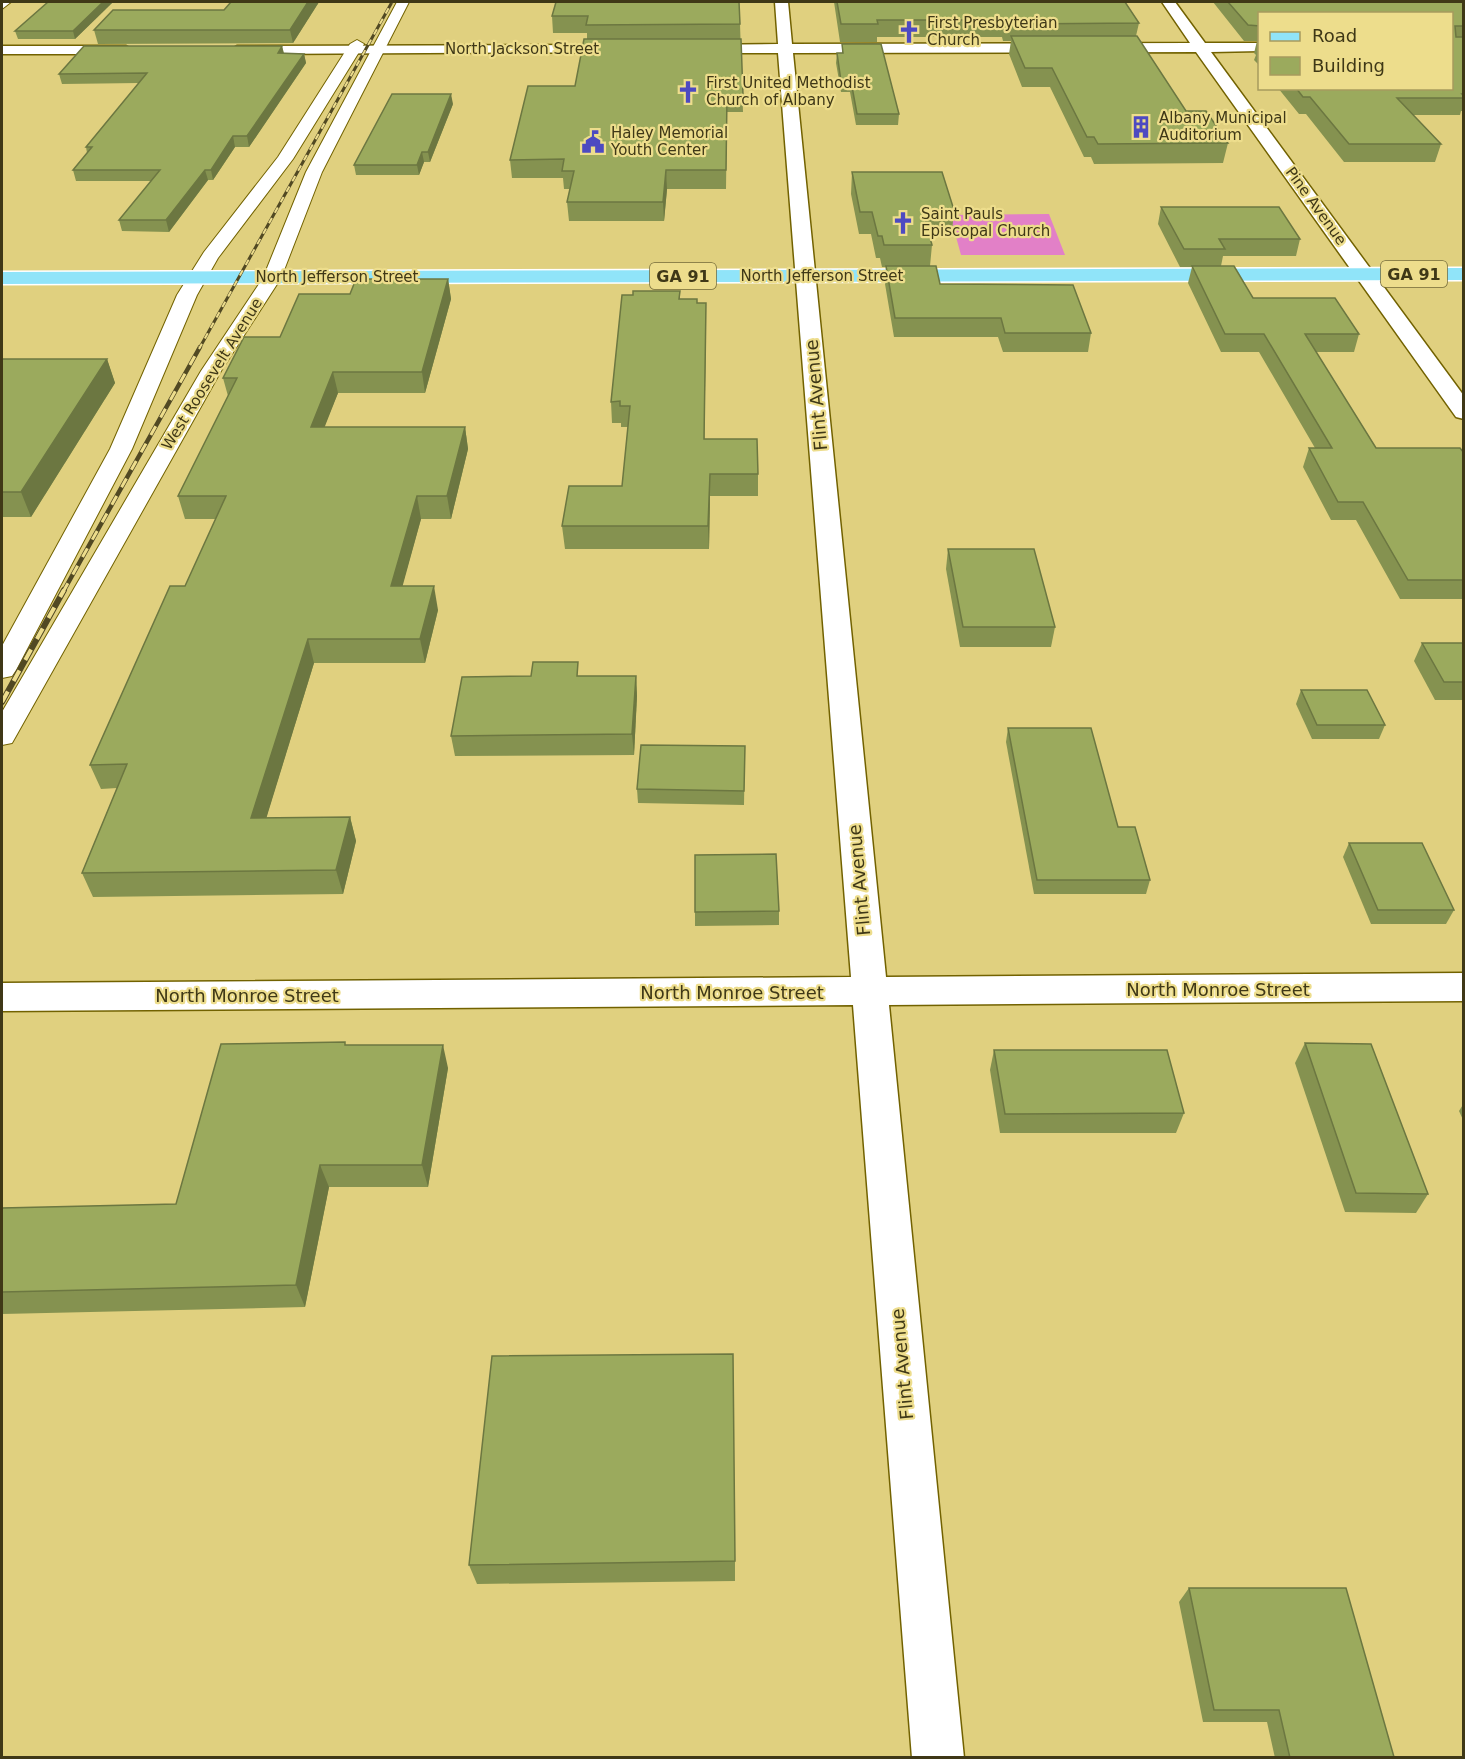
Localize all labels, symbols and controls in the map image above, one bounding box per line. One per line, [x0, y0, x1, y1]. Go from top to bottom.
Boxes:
legend [1258, 12, 1453, 90]
place label: First Presbyterian Church [927, 14, 1058, 49]
church icon: First Presbyterian Church [896, 19, 922, 45]
text: Road [1312, 25, 1357, 46]
street label: North Jackson Street [445, 40, 599, 58]
text: Building [1312, 55, 1385, 76]
place label: First United Methodist Church of Albany [706, 74, 871, 109]
church icon: First United Methodist Church of Albany [675, 79, 701, 105]
place label: Albany Municipal Auditorium [1159, 109, 1287, 144]
building icon: Albany Municipal Auditorium [1128, 114, 1154, 140]
place label: Haley Memorial Youth Center [610, 124, 728, 159]
public building icon: Haley Memorial Youth Center [580, 129, 606, 155]
street label: Pine Avenue [1282, 163, 1350, 249]
place label: Saint Pauls Episcopal Church [921, 205, 1050, 240]
church icon: Saint Pauls Episcopal Church [890, 210, 916, 236]
road number: GA 91 [1381, 261, 1447, 287]
road number: GA 91 [650, 263, 716, 289]
street label: North Jefferson Street [741, 267, 904, 285]
street label: North Jefferson Street [256, 268, 419, 286]
street label: West Roosevelt Avenue [158, 295, 266, 453]
street label: Flint Avenue [801, 339, 831, 451]
street label: Flint Avenue [844, 824, 874, 936]
street label: North Monroe Street [1126, 979, 1310, 1000]
street label: North Monroe Street [640, 982, 824, 1003]
street label: North Monroe Street [155, 985, 339, 1006]
street label: Flint Avenue [887, 1308, 917, 1420]

